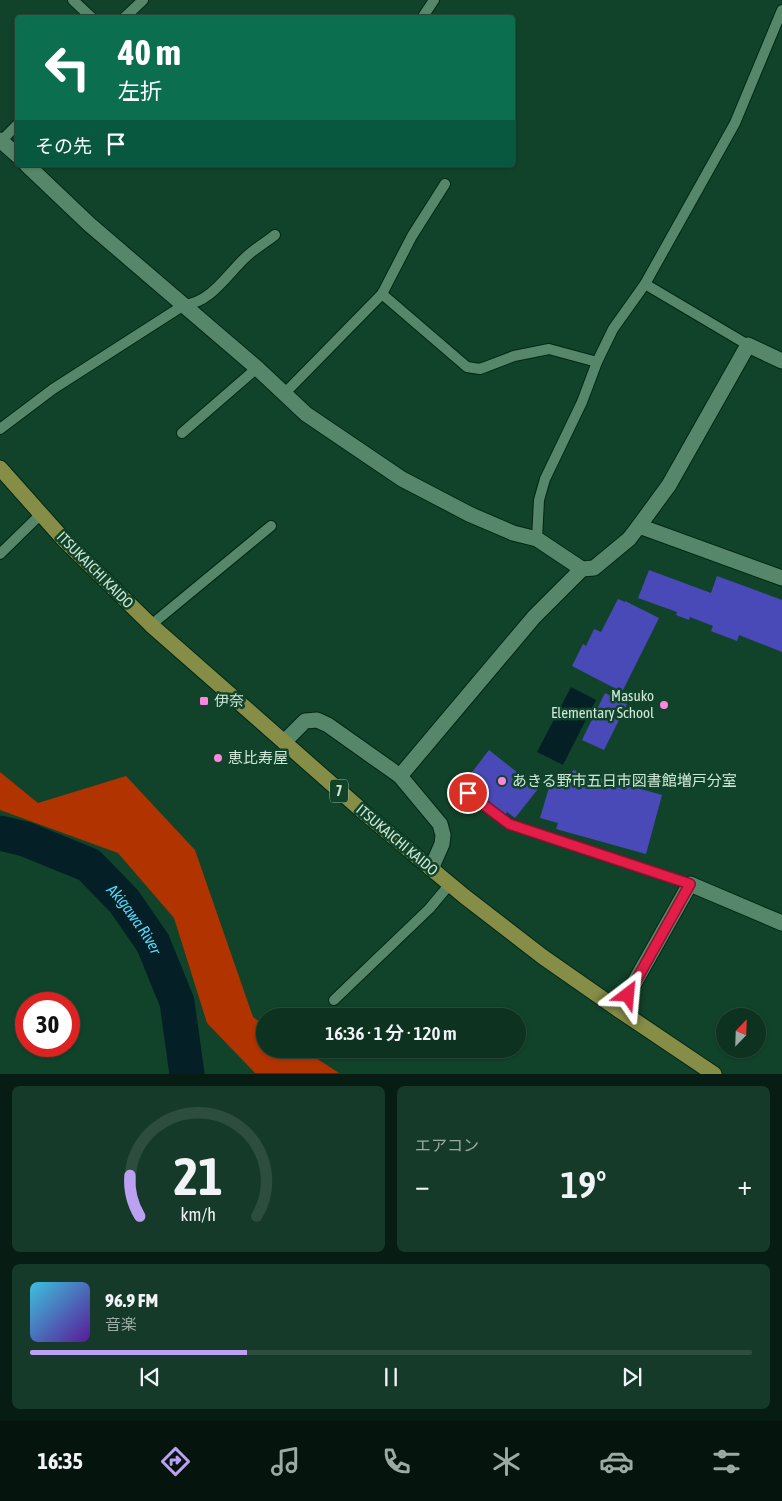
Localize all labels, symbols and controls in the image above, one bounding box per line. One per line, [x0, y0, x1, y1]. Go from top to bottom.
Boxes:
text: 40 m [118, 32, 181, 72]
icon: left [35, 35, 100, 100]
text: 左折 [118, 78, 162, 104]
icon: arrive [102, 130, 130, 158]
text: その先 [35, 135, 92, 157]
street label: ITSUKAICHI KAIDO [54, 528, 137, 612]
place label: Masuko Elementary School [551, 687, 654, 721]
place label: 伊奈 [214, 692, 244, 709]
marker: 伊奈 [198, 695, 210, 707]
marker: Masuko Elementary School [658, 699, 670, 711]
place label: 恵比寿屋 [228, 749, 288, 766]
marker: 恵比寿屋 [212, 752, 224, 764]
pin [447, 772, 489, 814]
place label: あきる野市五日市図書館増戸分室 [512, 772, 737, 789]
marker: あきる野市五日市図書館増戸分室 [496, 775, 508, 787]
road number: 7 [330, 779, 348, 802]
icon: arrive [454, 779, 482, 807]
street label: ITSUKAICHI KAIDO [353, 801, 442, 879]
water label: Akigawa River [103, 880, 166, 958]
position arrow [601, 968, 653, 1020]
speed limit sign: 30 [15, 992, 80, 1057]
north arrow [716, 1008, 766, 1058]
map controls [716, 1008, 766, 1058]
text: 16:36 · 1 分 · 120 m [325, 1022, 457, 1044]
text: エアコン [415, 1136, 479, 1154]
text: 21 [174, 1146, 223, 1206]
text: 19° [560, 1163, 607, 1206]
text: − [415, 1169, 430, 1201]
text: + [737, 1169, 752, 1201]
text: km/h [181, 1204, 216, 1225]
text: 96.9 FM [105, 1289, 158, 1311]
text: 音楽 [105, 1315, 137, 1333]
icon: previous [136, 1363, 164, 1391]
icon: pause [377, 1363, 405, 1391]
icon: next [618, 1363, 646, 1391]
icon: directions [158, 1444, 193, 1479]
icon: music [268, 1444, 303, 1479]
icon: phone [379, 1444, 414, 1479]
icon: climate [489, 1444, 524, 1479]
icon: car [599, 1444, 634, 1479]
icon: filters [709, 1444, 744, 1479]
text: 16:35 [38, 1448, 83, 1474]

